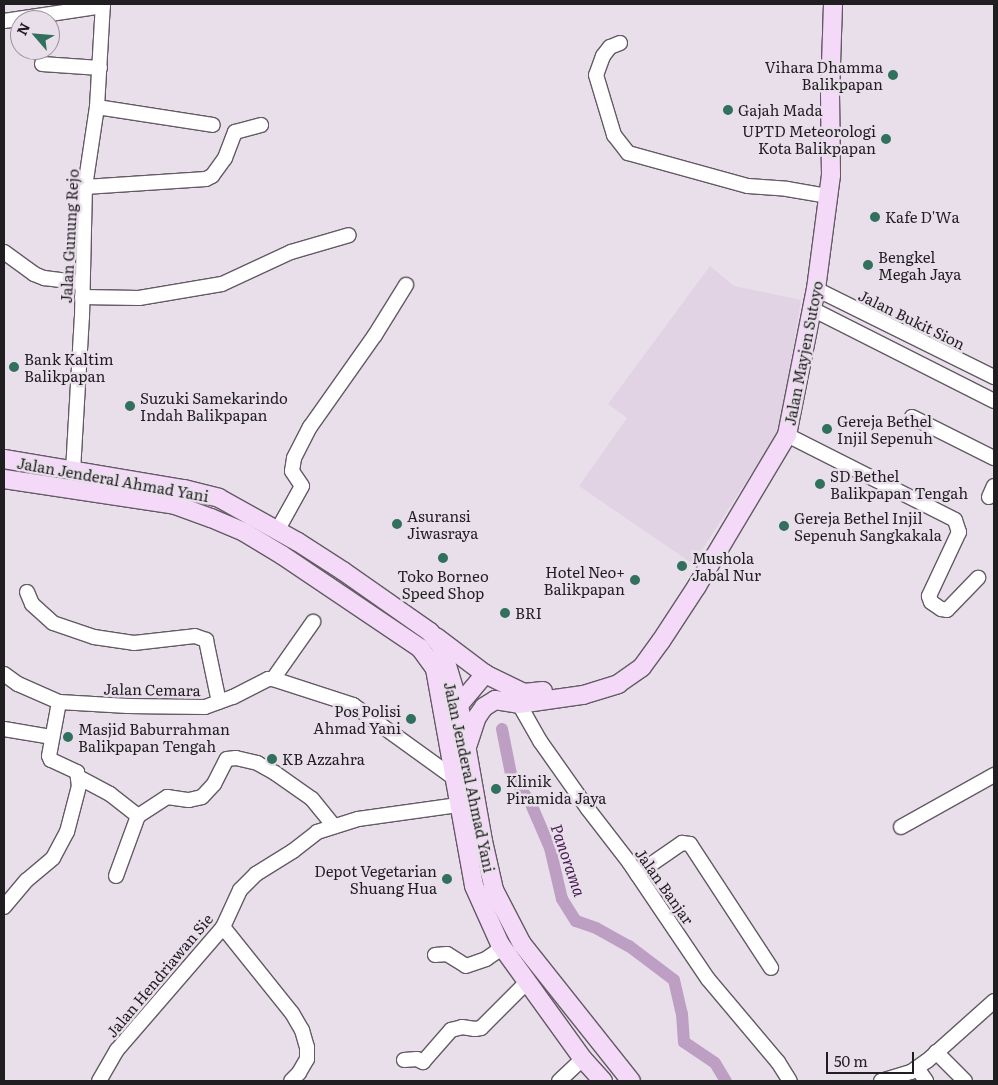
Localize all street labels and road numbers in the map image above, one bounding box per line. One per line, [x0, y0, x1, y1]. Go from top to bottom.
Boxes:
street label: Jalan Gunung Rejo [56, 168, 82, 304]
street label: Jalan Mayjen Sutoyo [780, 279, 826, 427]
street label: Jalan Bukit Sion [856, 285, 968, 353]
street label: Jalan Jenderal Ahmad Yani [16, 453, 210, 505]
street label: Jalan Cemara [103, 679, 201, 699]
street label: Jalan Jenderal Ahmad Yani [441, 680, 499, 874]
street label: Jalan Banjar [632, 845, 698, 927]
street label: Jalan Hendriawan Sie [102, 910, 216, 1040]

